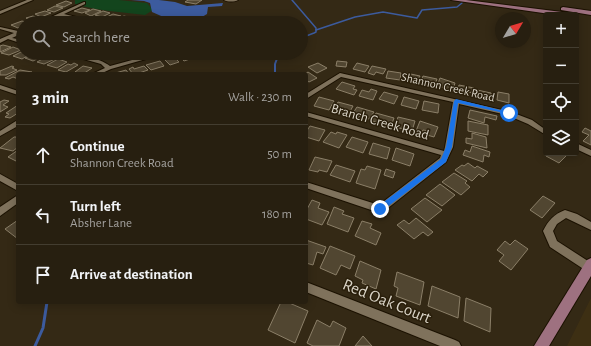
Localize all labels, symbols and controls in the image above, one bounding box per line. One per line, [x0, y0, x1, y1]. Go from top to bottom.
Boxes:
north arrow [495, 12, 531, 48]
map controls [543, 12, 579, 156]
button: + [543, 12, 579, 48]
search box [16, 16, 308, 60]
icon: search [30, 27, 52, 49]
text: Search here [62, 30, 130, 45]
button: − [543, 48, 579, 84]
street label: Shannon Creek Road [400, 70, 496, 104]
button: locate [543, 84, 579, 120]
text: 3 min [32, 89, 69, 106]
text: Walk · 230 m [228, 91, 292, 104]
street label: Branch Creek Road [329, 101, 431, 143]
route start [500, 104, 518, 122]
button: layers [543, 120, 579, 156]
text: Continue [70, 139, 125, 154]
icon: ahead [32, 144, 54, 166]
text: 50 m [267, 148, 292, 161]
text: Shannon Creek Road [70, 157, 174, 170]
text: Turn left [70, 199, 121, 214]
route end [371, 200, 389, 218]
icon: left [32, 204, 54, 226]
text: 180 m [262, 208, 292, 221]
text: Absher Lane [70, 217, 132, 230]
icon: arrive [32, 264, 54, 286]
text: Arrive at destination [70, 267, 193, 282]
street label: Red Oak Court [340, 276, 434, 327]

